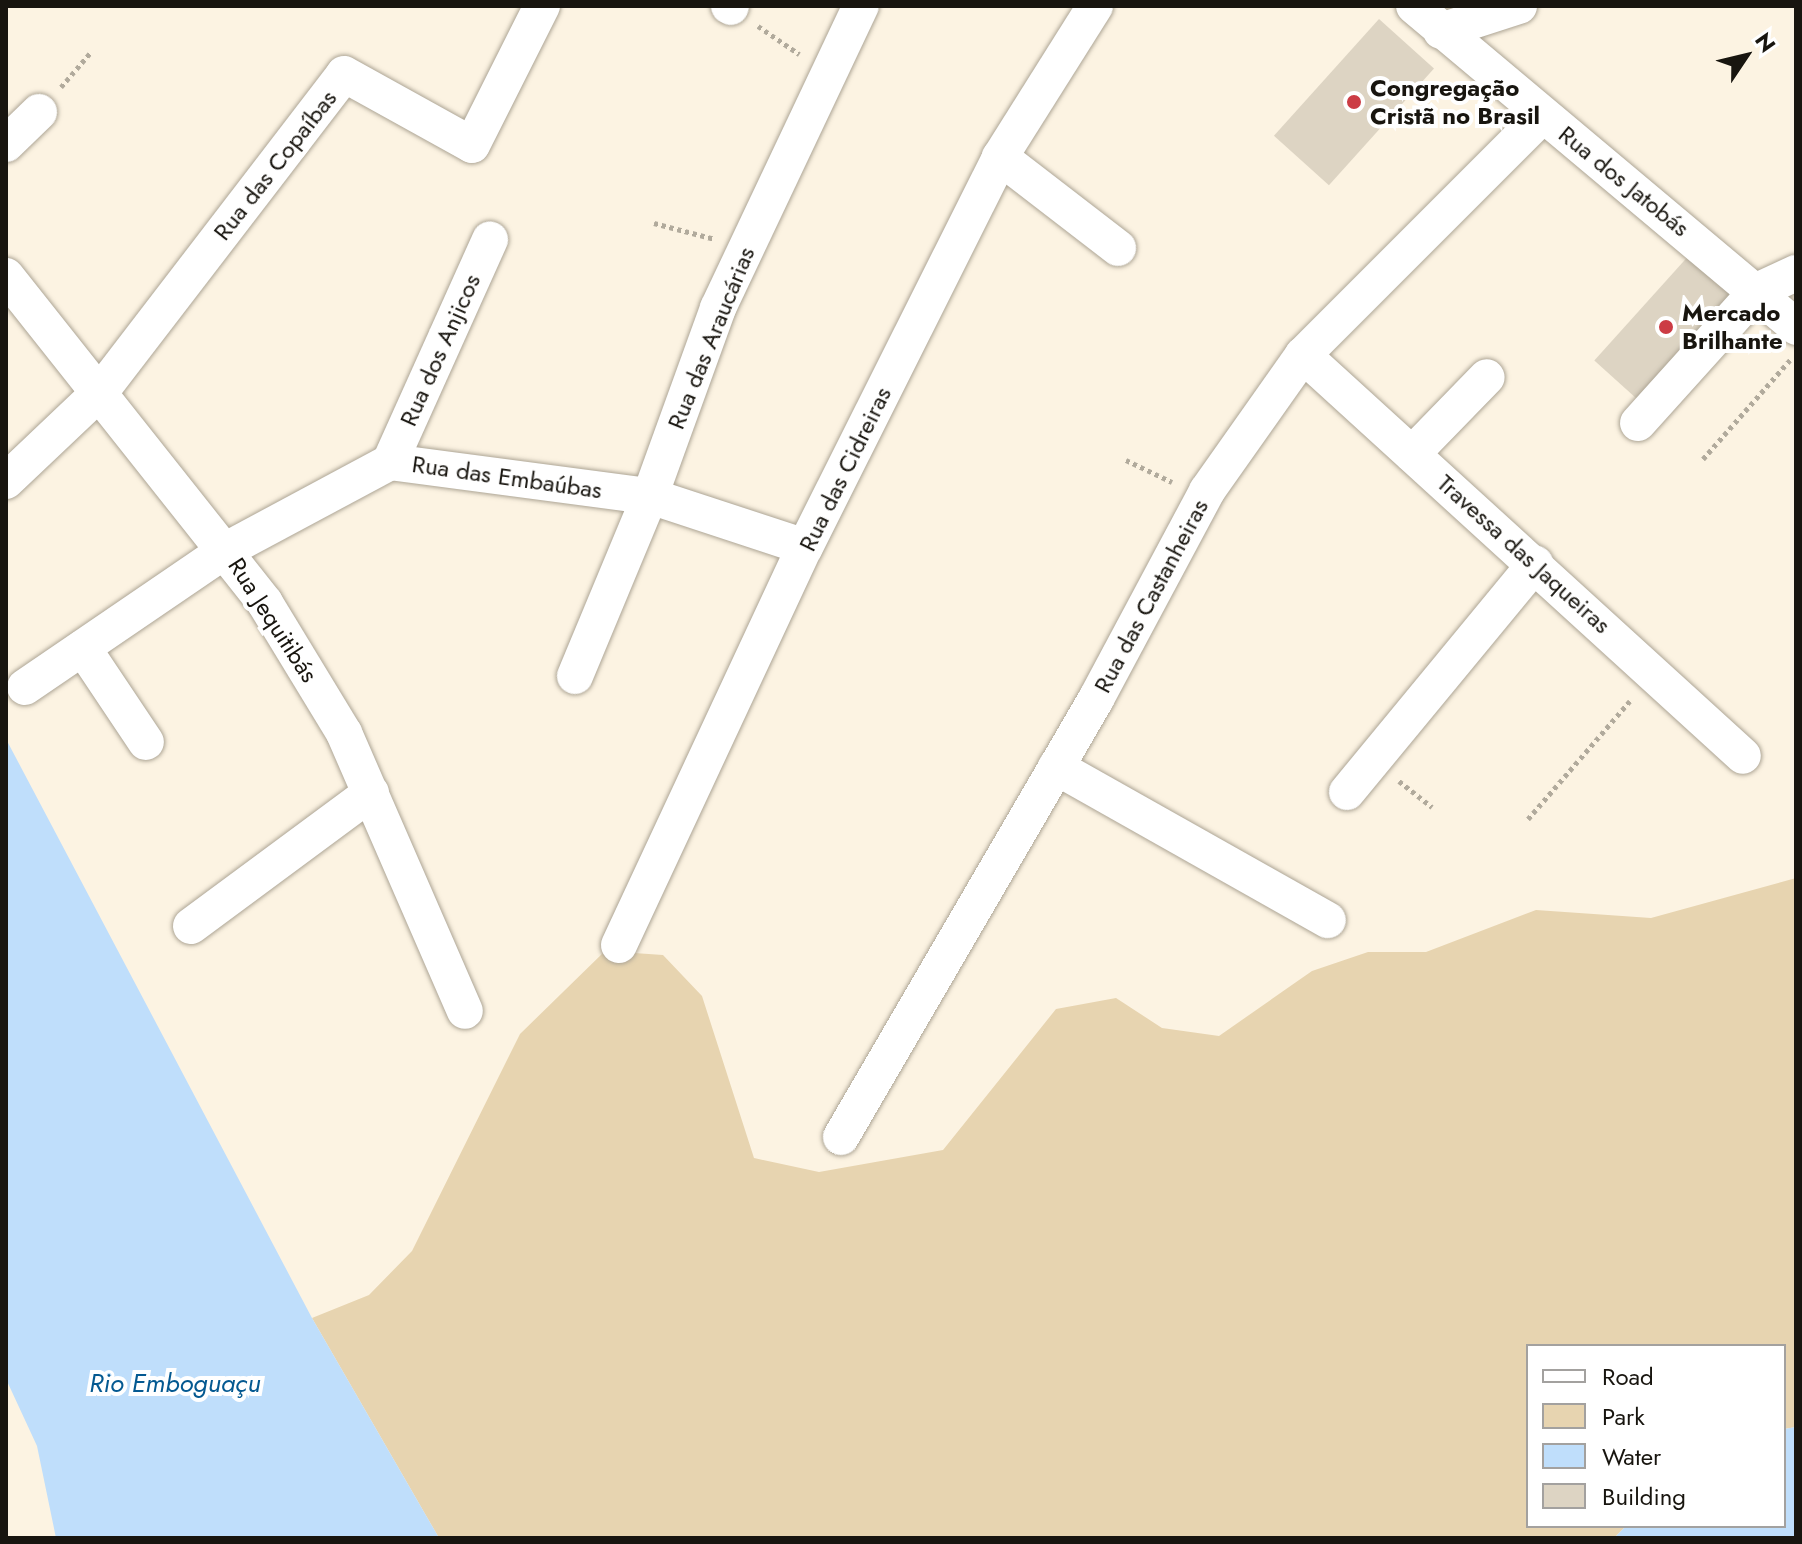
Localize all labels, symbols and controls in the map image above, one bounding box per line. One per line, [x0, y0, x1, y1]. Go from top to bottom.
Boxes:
north arrow [1706, 16, 1786, 96]
text: N [1748, 26, 1784, 59]
place label: Congregação Cristã no Brasil [1370, 74, 1540, 130]
street label: Rua das Copaíbas [207, 84, 343, 246]
marker: Congregação Cristã no Brasil [1345, 93, 1363, 111]
street label: Rua dos Jatobás [1553, 120, 1695, 242]
street label: Rua das Araucárias [661, 243, 761, 433]
street label: Rua dos Anjicos [394, 270, 486, 430]
place label: Mercado Brilhante [1682, 299, 1783, 355]
marker: Mercado Brilhante [1657, 318, 1675, 336]
street label: Rua das Cidreiras [793, 382, 897, 556]
street label: Rua das Embaúbas [410, 449, 604, 505]
street label: Travessa das Jaqueiras [1431, 469, 1617, 639]
street label: Rua das Castanheiras [1088, 494, 1214, 698]
street label: Rua Jequitibás [222, 552, 324, 688]
legend [1526, 1344, 1786, 1528]
text: Road [1602, 1359, 1654, 1394]
water label: Rio Emboguaçu [89, 1368, 261, 1400]
text: Park [1602, 1399, 1645, 1434]
text: Water [1602, 1439, 1661, 1474]
text: Building [1602, 1479, 1686, 1514]

